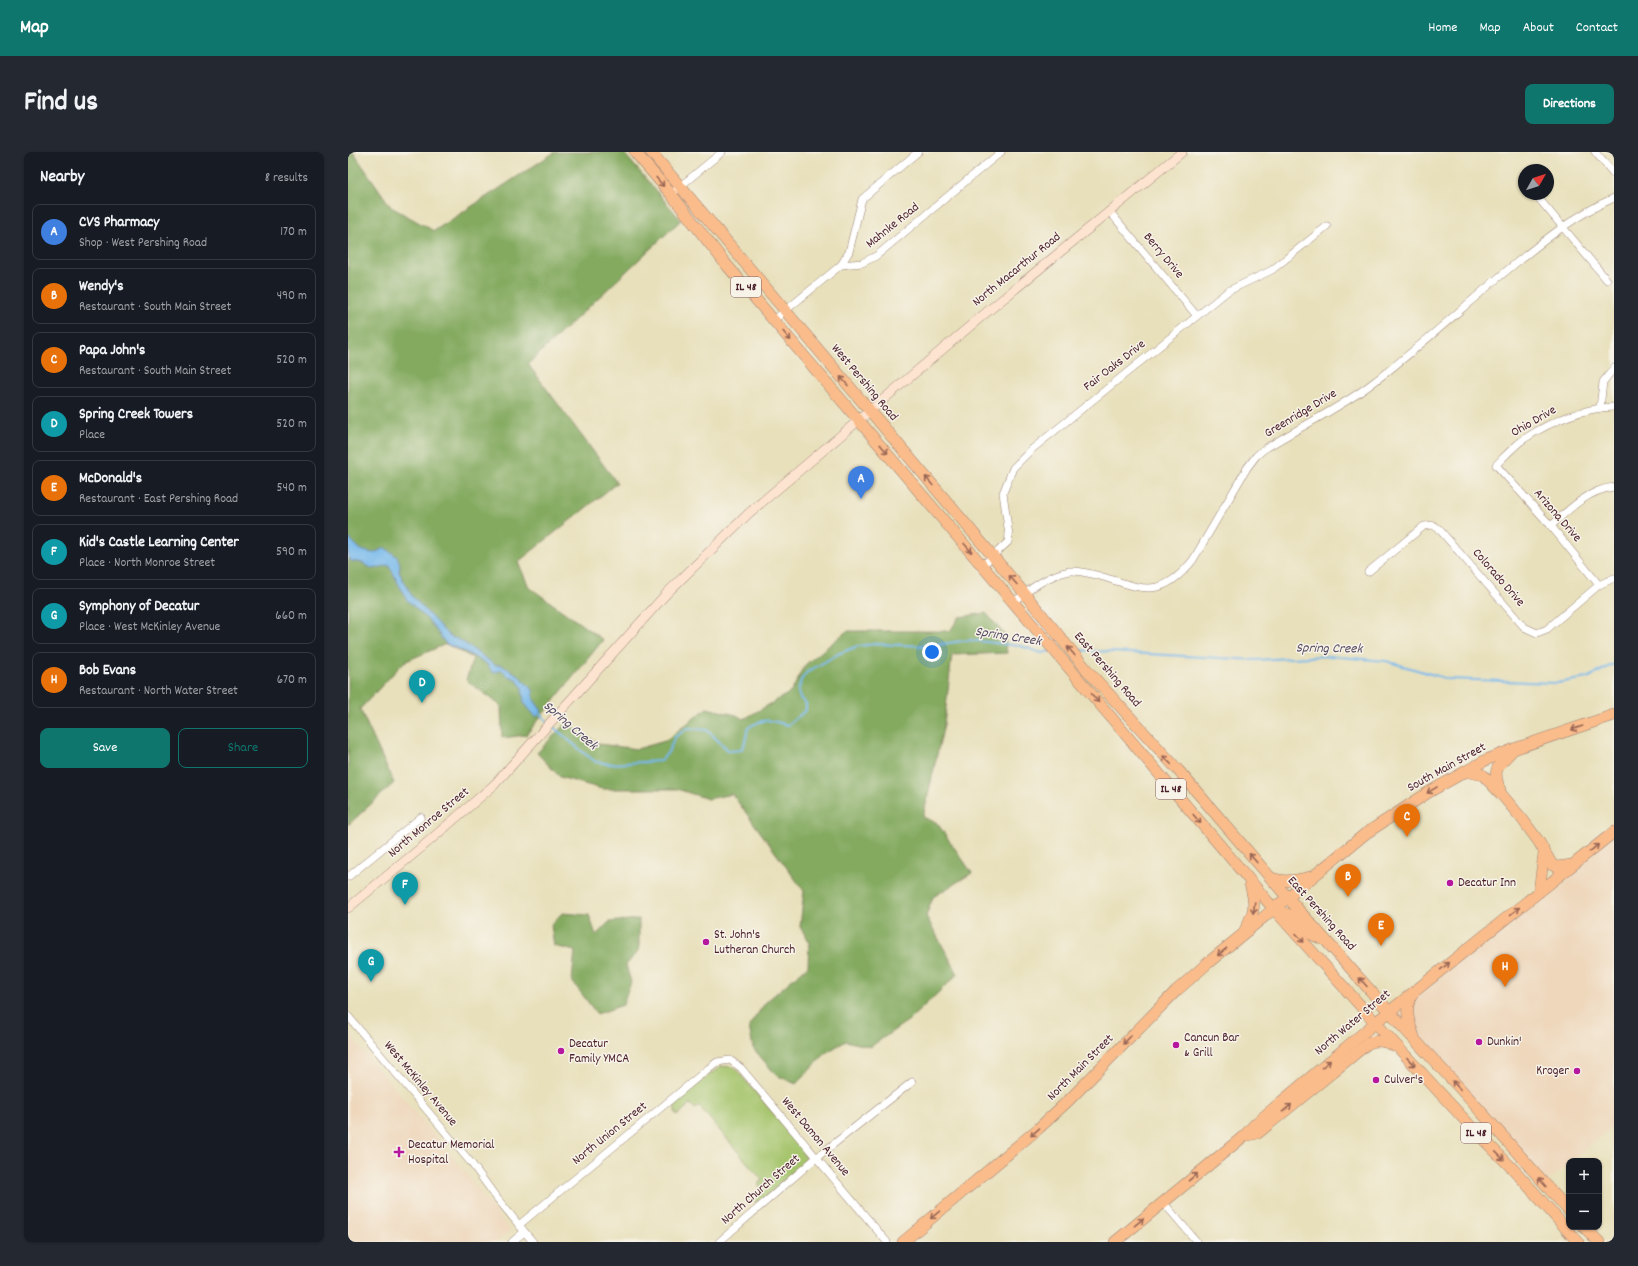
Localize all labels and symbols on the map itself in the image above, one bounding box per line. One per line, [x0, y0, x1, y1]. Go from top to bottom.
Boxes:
north arrow [1518, 164, 1554, 200]
one-way arrow [656, 176, 665, 187]
street label: Mahnke Road [862, 198, 924, 254]
street label: North Macarthur Road [969, 228, 1065, 312]
street label: Berry Drive [1138, 229, 1188, 283]
road number: IL 48 [731, 277, 761, 297]
one-way arrow [783, 331, 792, 341]
street label: Fair Oaks Drive [1080, 335, 1150, 396]
street label: West Pershing Road [826, 340, 902, 426]
one-way arrow [839, 375, 848, 386]
street label: Greenridge Drive [1261, 385, 1341, 443]
street label: Ohio Drive [1508, 401, 1560, 443]
one-way arrow [879, 444, 888, 455]
pin: A [848, 466, 874, 499]
one-way arrow [924, 475, 933, 486]
street label: Arizona Drive [1528, 485, 1586, 547]
one-way arrow [963, 543, 973, 553]
street label: Colorado Drive [1467, 545, 1529, 612]
one-way arrow [1008, 575, 1017, 585]
water label: Spring Creek [974, 622, 1044, 652]
street label: East Pershing Road [1069, 628, 1145, 712]
water label: Spring Creek [1296, 638, 1364, 660]
your location [922, 642, 942, 662]
one-way arrow [1067, 645, 1076, 656]
pin: D [409, 670, 435, 703]
one-way arrow [1090, 693, 1099, 704]
water label: Spring Creek [538, 697, 603, 756]
one-way arrow [1571, 724, 1583, 732]
street label: South Main Street [1404, 738, 1490, 798]
one-way arrow [1163, 755, 1172, 765]
road number: IL 48 [1156, 779, 1186, 799]
street label: North Monroe Street [384, 783, 474, 863]
one-way arrow [1427, 786, 1438, 794]
pin: C [1394, 804, 1420, 837]
one-way arrow [1192, 814, 1201, 824]
one-way arrow [1589, 844, 1600, 853]
one-way arrow [1249, 853, 1258, 863]
pin: B [1335, 864, 1361, 897]
pin: F [392, 872, 418, 905]
street label: East Pershing Road [1282, 873, 1360, 955]
place label: Decatur Inn [1458, 874, 1516, 893]
marker: Decatur Inn [1445, 878, 1455, 888]
one-way arrow [1250, 901, 1258, 914]
one-way arrow [1509, 907, 1520, 915]
pin: E [1368, 913, 1394, 946]
place label: St. John's Lutheran Church [714, 926, 795, 960]
one-way arrow [1295, 933, 1305, 943]
marker: St. John's Lutheran Church [701, 937, 711, 947]
one-way arrow [1217, 947, 1228, 956]
pin: G [358, 949, 384, 982]
pin: H [1492, 954, 1518, 987]
one-way arrow [1440, 962, 1451, 970]
one-way arrow [1359, 977, 1368, 987]
street label: North Water Street [1311, 985, 1395, 1061]
place label: Cancun Bar & Grill [1184, 1029, 1240, 1063]
street label: North Main Street [1043, 1030, 1119, 1106]
place label: Dunkin' [1487, 1033, 1522, 1052]
place label: Decatur Family YMCA [569, 1035, 629, 1069]
one-way arrow [1123, 1035, 1132, 1046]
street label: West McKinley Avenue [379, 1037, 462, 1131]
marker: Dunkin' [1474, 1037, 1484, 1047]
marker: Cancun Bar & Grill [1171, 1040, 1181, 1050]
marker: Decatur Family YMCA [556, 1046, 566, 1056]
one-way arrow [1406, 1057, 1416, 1067]
one-way arrow [1320, 1060, 1331, 1069]
place label: Kroger [1536, 1062, 1569, 1081]
marker: Kroger [1572, 1066, 1582, 1076]
place label: Culver's [1384, 1071, 1423, 1090]
marker: Culver's [1371, 1075, 1381, 1085]
one-way arrow [1452, 1080, 1461, 1090]
street label: West Damon Avenue [776, 1093, 854, 1181]
street label: North Union Street [568, 1098, 652, 1170]
one-way arrow [1282, 1104, 1293, 1113]
road number: IL 48 [1461, 1123, 1491, 1143]
one-way arrow [1030, 1127, 1040, 1136]
place label: Decatur Memorial Hospital [408, 1136, 494, 1170]
marker: Decatur Memorial Hospital [393, 1146, 405, 1158]
street label: North Church Street [717, 1150, 805, 1230]
one-way arrow [1495, 1152, 1505, 1161]
one-way arrow [1187, 1173, 1198, 1182]
one-way arrow [1538, 1177, 1547, 1188]
one-way arrow [930, 1211, 941, 1220]
one-way arrow [1133, 1218, 1144, 1227]

